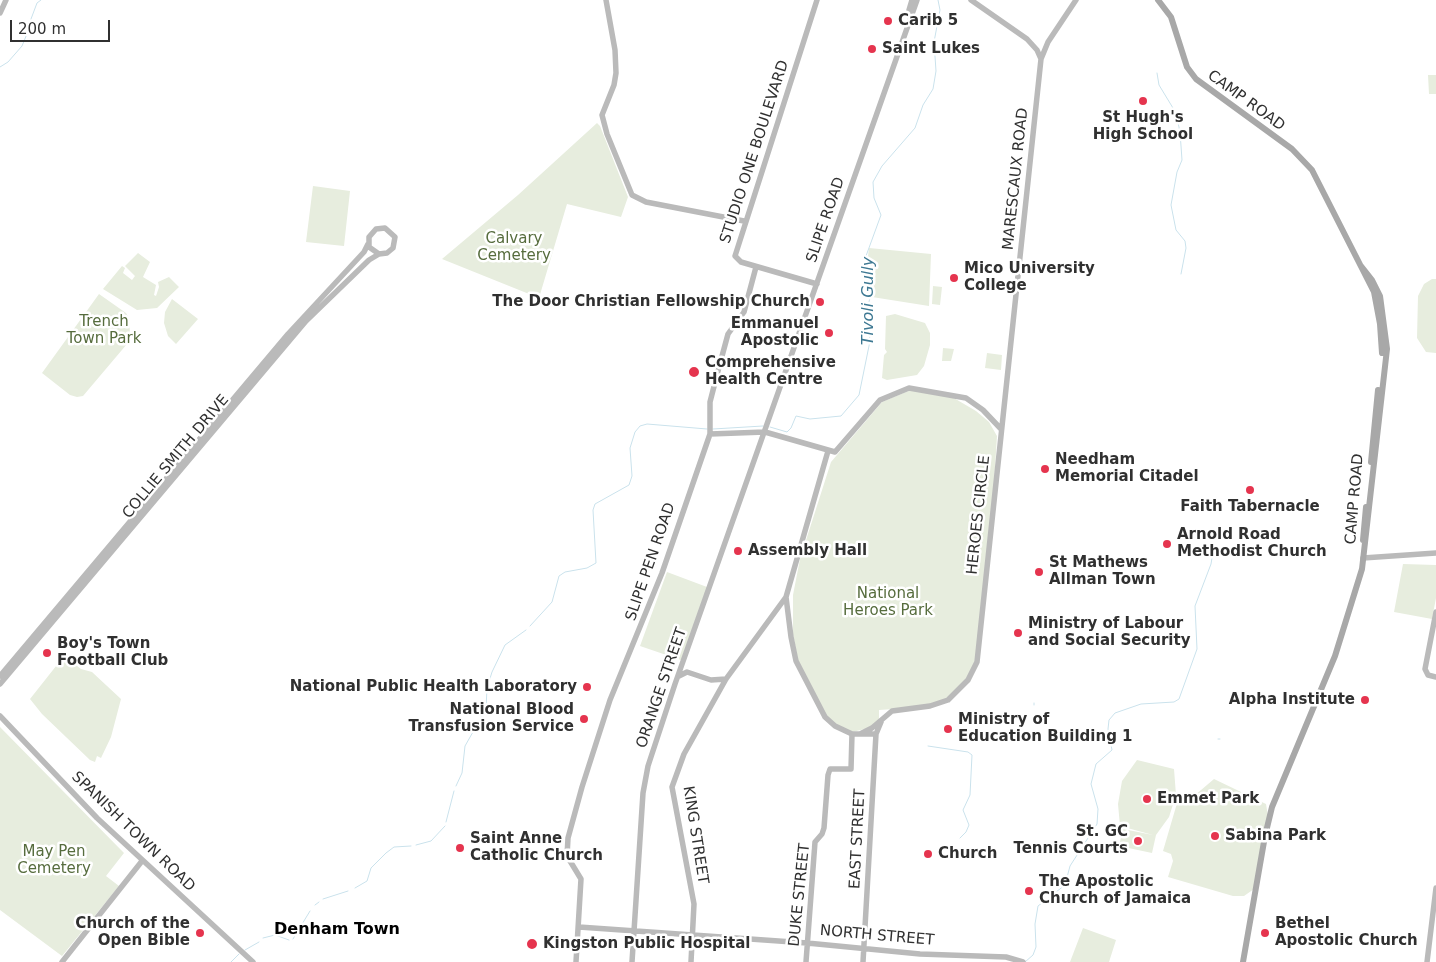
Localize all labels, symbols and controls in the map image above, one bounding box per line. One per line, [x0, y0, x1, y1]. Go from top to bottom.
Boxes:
scale bar [12, 10, 112, 42]
place label: Carib 5 [898, 12, 958, 30]
marker: Carib 5 [882, 15, 894, 27]
text: 200 m [18, 20, 66, 38]
place label: Saint Lukes [882, 40, 980, 58]
marker: Saint Lukes [866, 43, 878, 55]
street label: STUDIO ONE BOULEVARD [717, 58, 793, 246]
street label: CAMP ROAD [1204, 67, 1288, 135]
marker: St Hugh's High School [1137, 95, 1149, 107]
street label: MARESCAUX ROAD [1000, 107, 1032, 251]
place label: St Hugh's High School [1093, 109, 1193, 144]
street label: SLIPE ROAD [803, 175, 849, 265]
park label: Calvary Cemetery [477, 230, 551, 265]
water label: Tivoli Gully [859, 257, 879, 345]
place label: Mico University College [964, 260, 1095, 295]
marker: Mico University College [948, 272, 960, 284]
place label: The Door Christian Fellowship Church [492, 293, 810, 311]
marker: The Door Christian Fellowship Church [814, 296, 826, 308]
park label: Trench Town Park [67, 313, 141, 348]
place label: Emmanuel Apostolic [731, 315, 819, 350]
marker: Emmanuel Apostolic [823, 327, 835, 339]
place label: Comprehensive Health Centre [705, 354, 836, 389]
marker: Comprehensive Health Centre [687, 365, 701, 379]
street label: COLLIE SMITH DRIVE [119, 392, 233, 522]
place label: Needham Memorial Citadel [1055, 451, 1199, 486]
street label: CAMP ROAD [1342, 453, 1368, 545]
street label: HEROES CIRCLE [964, 455, 994, 575]
marker: Needham Memorial Citadel [1039, 463, 1051, 475]
marker: Faith Tabernacle [1244, 484, 1256, 496]
place label: Faith Tabernacle [1180, 498, 1320, 516]
street label: SLIPE PEN ROAD [622, 501, 680, 623]
place label: Arnold Road Methodist Church [1177, 526, 1327, 561]
marker: Arnold Road Methodist Church [1161, 538, 1173, 550]
place label: Assembly Hall [748, 542, 867, 560]
marker: Assembly Hall [732, 545, 744, 557]
place label: St Mathews Allman Town [1049, 554, 1156, 589]
marker: St Mathews Allman Town [1033, 566, 1045, 578]
park label: National Heroes Park [843, 585, 933, 620]
place label: Ministry of Labour and Social Security [1028, 615, 1190, 650]
street label: ORANGE STREET [633, 625, 691, 751]
marker: Ministry of Labour and Social Security [1012, 627, 1024, 639]
place label: Boy's Town Football Club [57, 635, 168, 670]
marker: Boy's Town Football Club [41, 647, 53, 659]
place label: National Public Health Laboratory [290, 678, 577, 696]
marker: National Public Health Laboratory [581, 681, 593, 693]
place label: Alpha Institute [1229, 691, 1355, 709]
marker: Alpha Institute [1359, 694, 1371, 706]
place label: National Blood Transfusion Service [408, 701, 574, 736]
place label: Ministry of Education Building 1 [958, 711, 1133, 746]
marker: National Blood Transfusion Service [578, 713, 590, 725]
marker: Ministry of Education Building 1 [942, 723, 954, 735]
street label: SPANISH TOWN ROAD [68, 768, 198, 896]
street label: KING STREET [678, 785, 712, 885]
street label: EAST STREET [846, 788, 870, 890]
place label: Emmet Park [1157, 790, 1259, 808]
marker: Emmet Park [1141, 793, 1153, 805]
place label: St. GC Tennis Courts [1013, 823, 1128, 858]
place label: Sabina Park [1225, 827, 1326, 845]
place label: Saint Anne Catholic Church [470, 830, 603, 865]
marker: Sabina Park [1209, 830, 1221, 842]
marker: St. GC Tennis Courts [1132, 835, 1144, 847]
marker: Saint Anne Catholic Church [454, 842, 466, 854]
street label: DUKE STREET [786, 842, 814, 948]
park label: May Pen Cemetery [17, 843, 91, 878]
place label: Church [938, 845, 997, 863]
marker: Church [922, 848, 934, 860]
place label: The Apostolic Church of Jamaica [1039, 873, 1191, 908]
marker: The Apostolic Church of Jamaica [1023, 885, 1035, 897]
place label: Church of the Open Bible [75, 915, 190, 950]
place label: Bethel Apostolic Church [1275, 915, 1418, 950]
district label: Denham Town [274, 920, 400, 940]
street label: NORTH STREET [819, 922, 935, 950]
marker: Church of the Open Bible [194, 927, 206, 939]
marker: Bethel Apostolic Church [1259, 927, 1271, 939]
place label: Kingston Public Hospital [543, 935, 750, 953]
marker: Kingston Public Hospital [525, 937, 539, 951]

